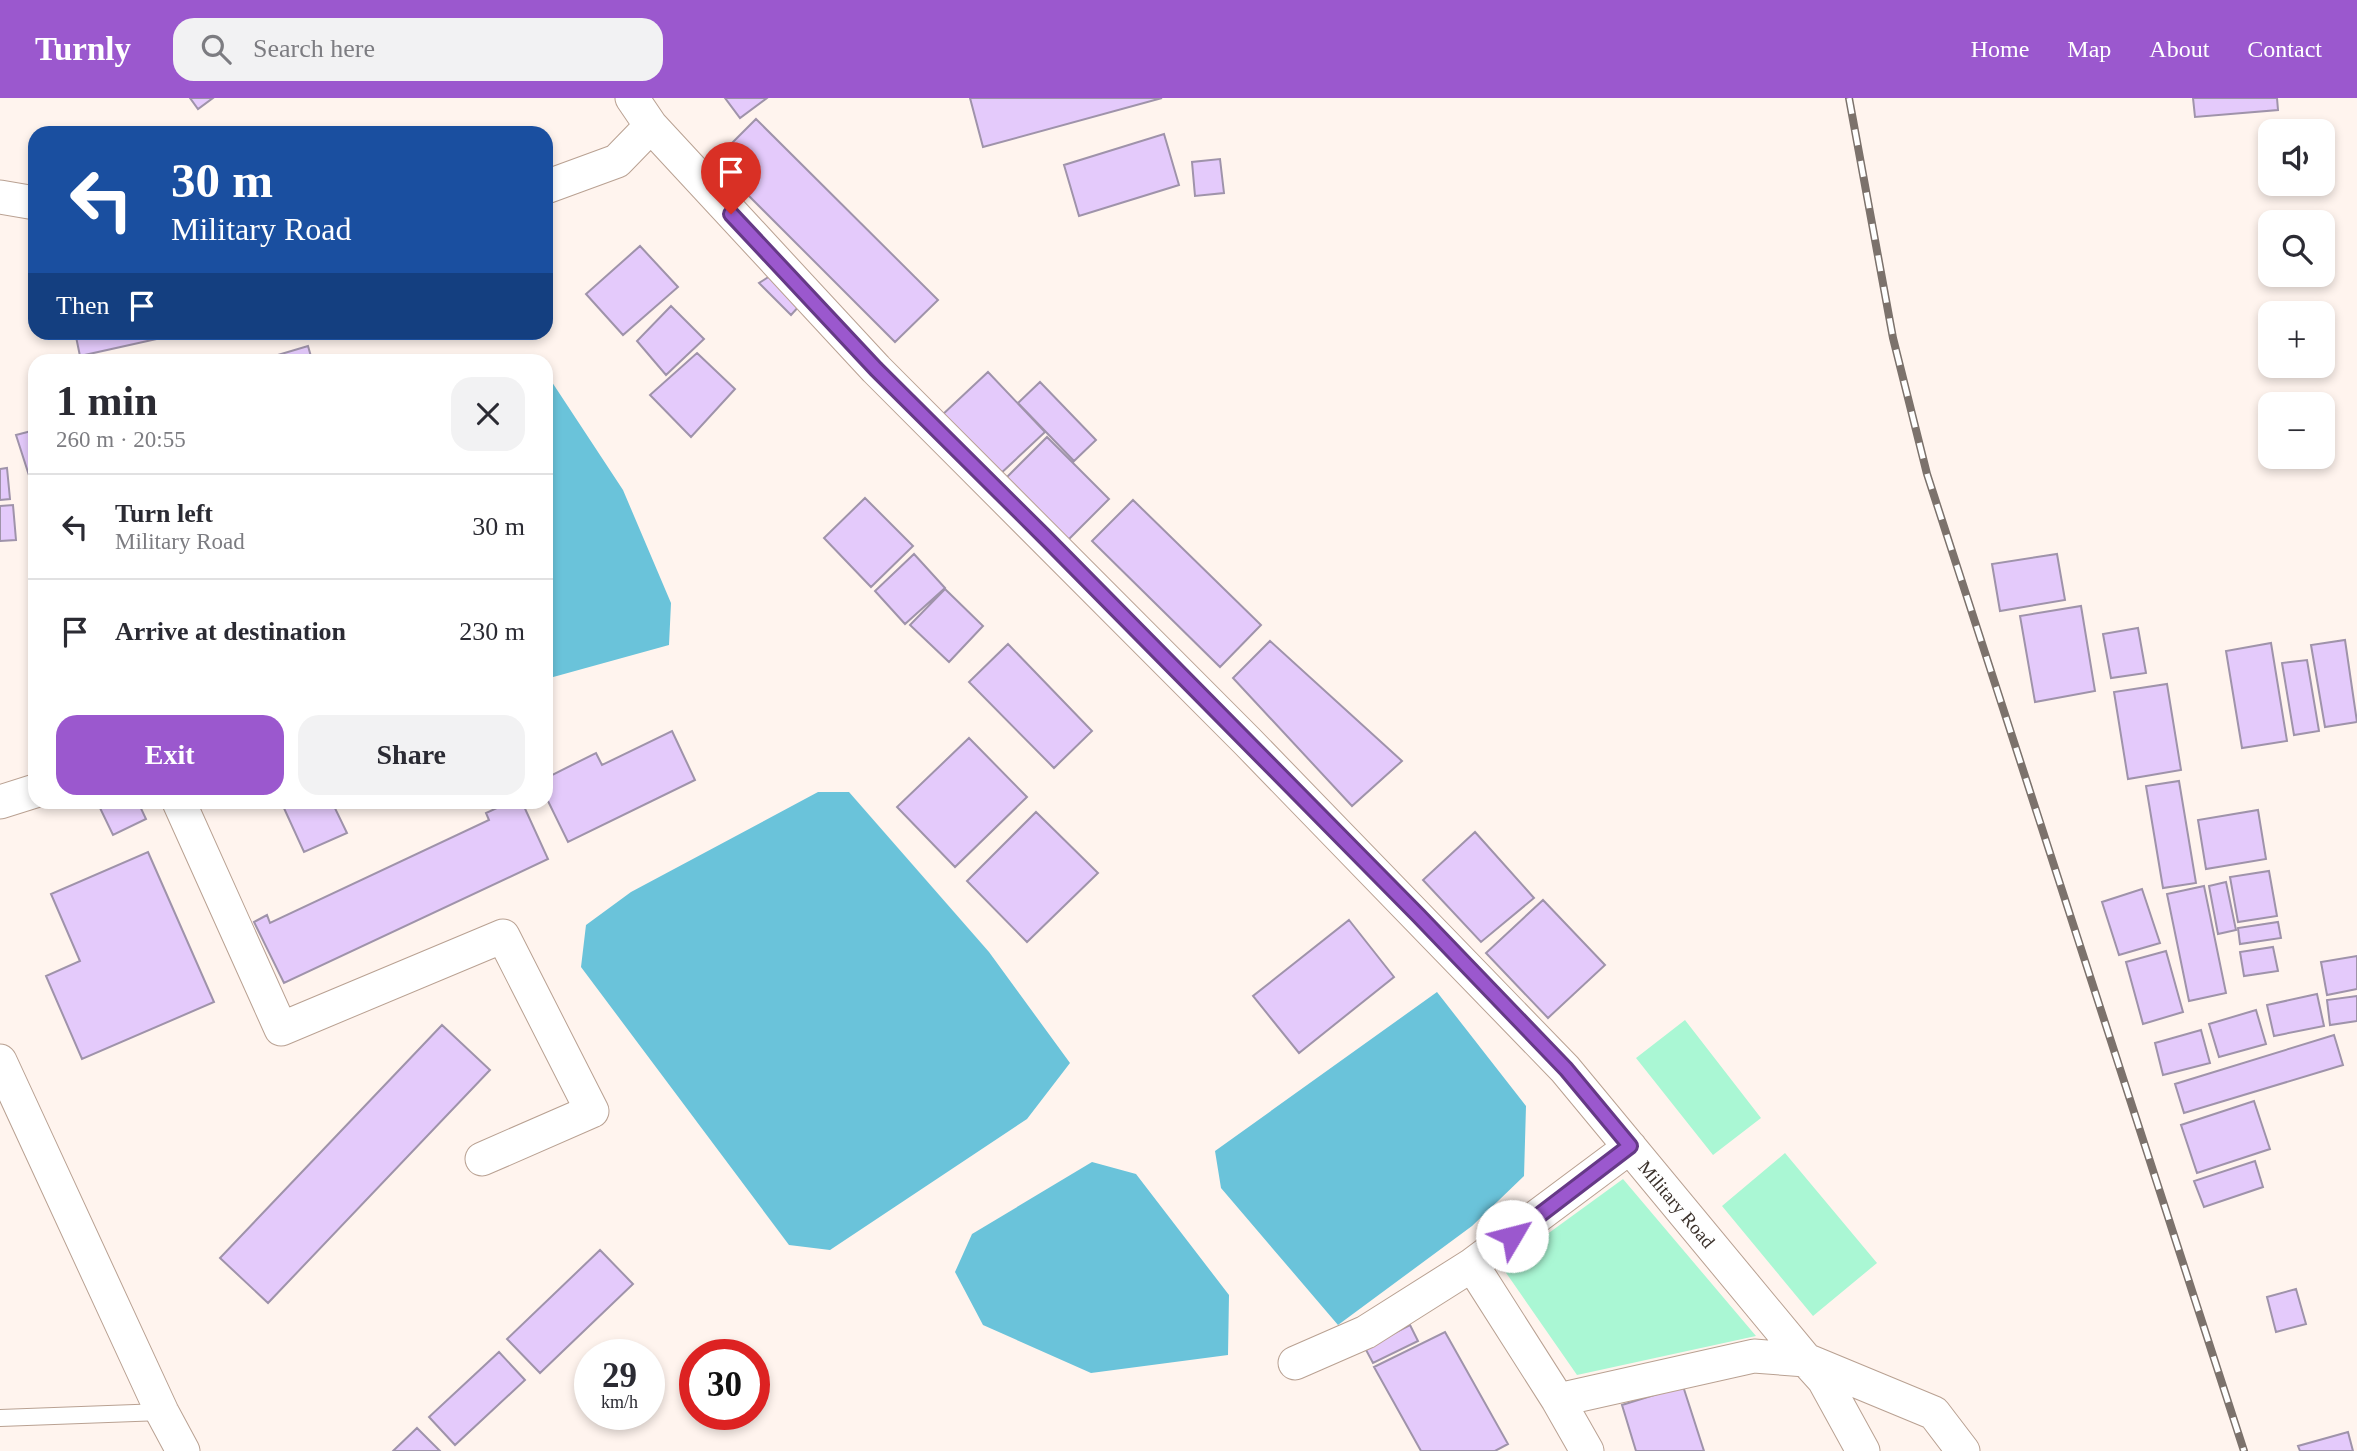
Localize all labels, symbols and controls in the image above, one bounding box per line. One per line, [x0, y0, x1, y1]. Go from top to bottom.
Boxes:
search box [173, 18, 663, 81]
icon: search [197, 30, 235, 68]
text: Turnly [35, 31, 131, 67]
text: Search here [253, 34, 375, 63]
text: Home [1971, 36, 2029, 62]
text: Map [2067, 36, 2111, 62]
text: About [2149, 36, 2209, 62]
text: Contact [2247, 36, 2322, 62]
map controls [2258, 119, 2335, 469]
button: sound [2258, 119, 2335, 196]
pin [701, 142, 761, 214]
text: 30 m [171, 153, 273, 208]
icon: arrive [712, 153, 750, 191]
icon: left [56, 154, 147, 245]
button: search [2258, 210, 2335, 287]
text: Military Road [171, 211, 351, 247]
icon: arrive [123, 287, 161, 325]
text: Then [56, 291, 109, 320]
button: + [2258, 301, 2335, 378]
button: close [451, 377, 525, 451]
text: 1 min [56, 378, 158, 424]
button: − [2258, 392, 2335, 469]
text: 260 m · 20:55 [56, 427, 186, 452]
text: Turn left [115, 499, 213, 528]
icon: left [56, 508, 94, 546]
text: 30 m [472, 512, 525, 541]
text: Military Road [115, 529, 245, 554]
icon: arrive [56, 613, 94, 651]
text: Arrive at destination [115, 617, 346, 646]
text: 230 m [459, 617, 525, 646]
button: Exit [56, 715, 284, 795]
button: Share [298, 715, 525, 795]
street label: Military Road [1634, 1157, 1719, 1252]
position arrow [1475, 1199, 1549, 1273]
speed limit sign: 30 [679, 1339, 770, 1430]
text: 29 [602, 1356, 637, 1395]
text: km/h [601, 1392, 638, 1412]

